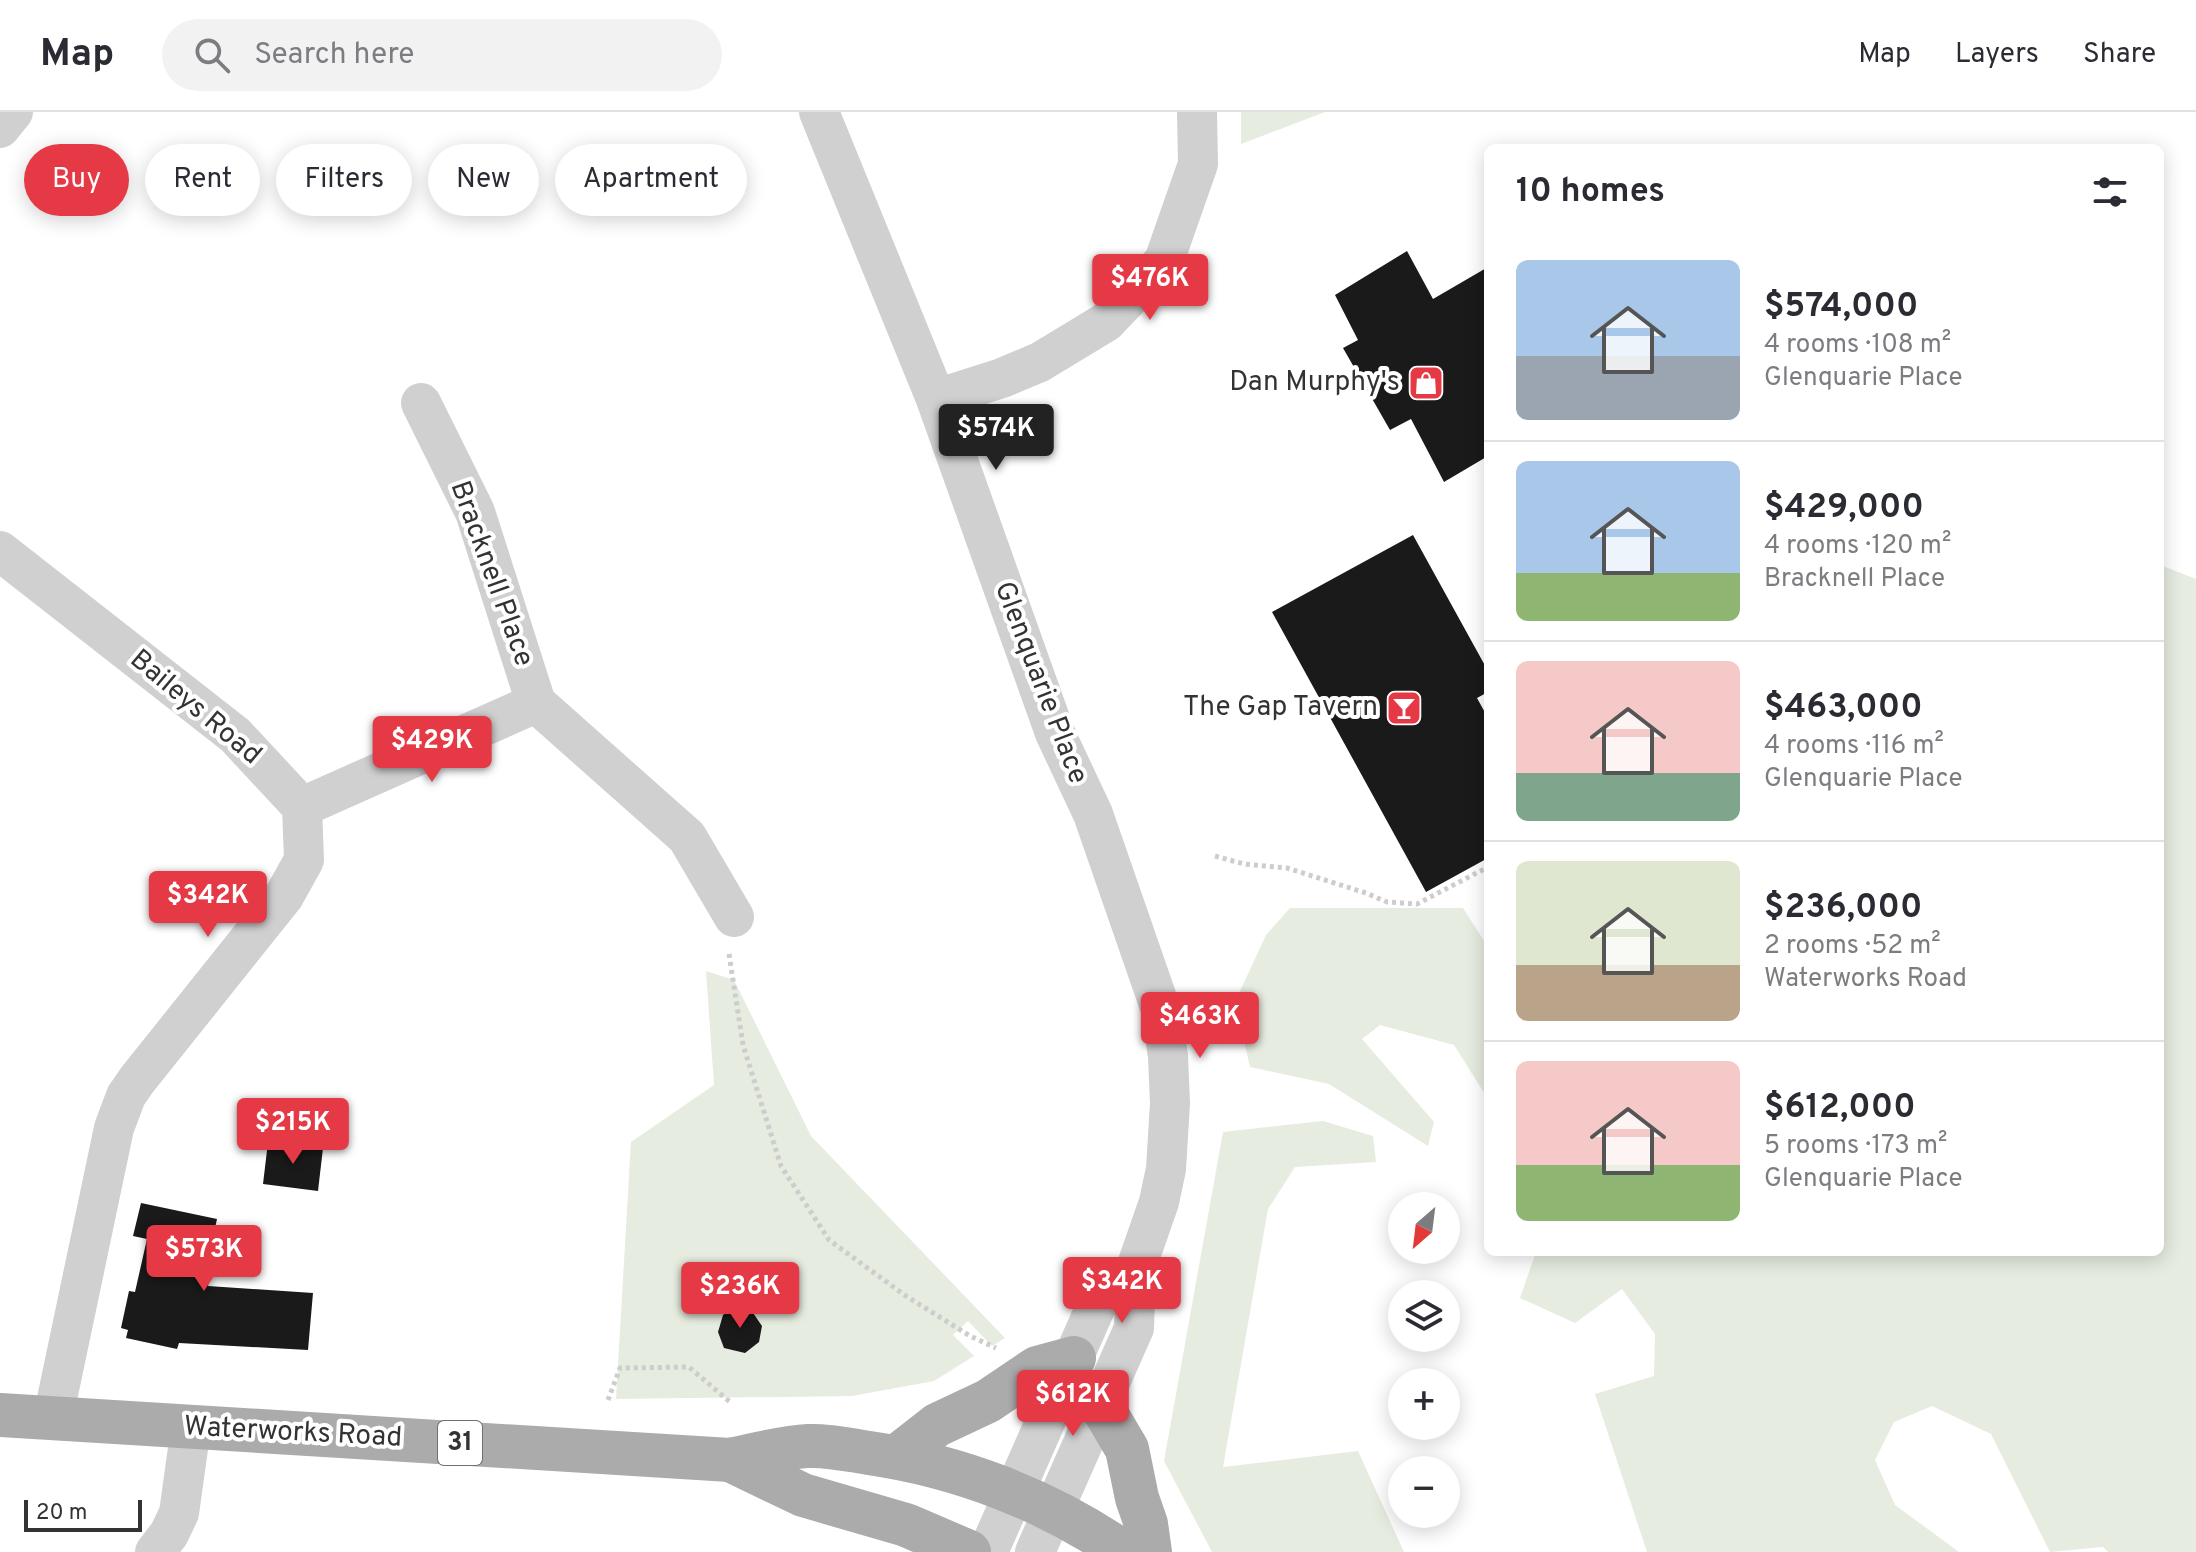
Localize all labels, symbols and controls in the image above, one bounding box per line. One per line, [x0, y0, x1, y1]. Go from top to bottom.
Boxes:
search box [162, 19, 722, 91]
text: Map [40, 31, 114, 80]
icon: search [190, 33, 234, 77]
text: Search here [254, 37, 414, 74]
text: Map [1858, 37, 1911, 73]
text: Layers [1955, 37, 2039, 73]
text: Share [2083, 37, 2156, 73]
chip: Buy [24, 144, 129, 216]
chip: Rent [145, 144, 260, 216]
chip: Filters [276, 144, 412, 216]
chip: New [428, 144, 539, 216]
chip: Apartment [555, 144, 747, 216]
icon: filters [2088, 170, 2132, 214]
text: 10 homes [1516, 171, 1665, 214]
pin: $476K [1094, 254, 1206, 322]
text: $476K [1110, 263, 1190, 296]
text: $574,000 [1764, 286, 1918, 329]
icon: home [1580, 292, 1676, 388]
text: 4 rooms · 108 m² [1764, 329, 1951, 362]
text: Glenquarie Place [1764, 362, 1963, 395]
shop icon: Dan Murphy's [1407, 364, 1445, 402]
place label: Dan Murphy's [1229, 365, 1400, 401]
pin: $574K [940, 404, 1052, 472]
text: $574K [957, 413, 1035, 446]
street label: Bracknell Place [441, 476, 541, 672]
text: $429,000 [1764, 487, 1924, 530]
icon: home [1580, 493, 1676, 589]
text: 4 rooms · 120 m² [1764, 530, 1951, 563]
text: Bracknell Place [1764, 563, 1945, 596]
street label: Glenquarie Place [985, 577, 1095, 789]
street label: Baileys Road [122, 642, 268, 774]
text: $463,000 [1764, 687, 1923, 730]
bar icon: The Gap Tavern [1385, 689, 1423, 727]
place label: The Gap Tavern [1183, 690, 1378, 726]
icon: home [1580, 693, 1676, 789]
pin: $429K [376, 716, 488, 784]
text: $429K [391, 725, 473, 758]
text: 4 rooms · 116 m² [1764, 730, 1944, 763]
text: Glenquarie Place [1764, 763, 1963, 796]
pin: $342K [152, 871, 264, 939]
text: $342K [167, 880, 249, 913]
text: $236,000 [1764, 887, 1922, 930]
icon: home [1580, 893, 1676, 989]
text: 2 rooms · 52 m² [1764, 930, 1941, 963]
text: Waterworks Road [1764, 963, 1967, 996]
pin: $463K [1144, 992, 1256, 1060]
text: $463K [1159, 1001, 1241, 1034]
text: $612,000 [1764, 1087, 1916, 1130]
icon: home [1580, 1093, 1676, 1189]
pin: $215K [237, 1098, 349, 1166]
text: $215K [255, 1107, 331, 1140]
text: 5 rooms · 173 m² [1764, 1130, 1947, 1163]
text: Glenquarie Place [1764, 1163, 1963, 1196]
north arrow [1388, 1192, 1460, 1264]
map controls [1388, 1192, 1460, 1528]
pin: $573K [148, 1225, 260, 1293]
text: $573K [164, 1234, 244, 1267]
pin: $342K [1066, 1257, 1178, 1325]
pin: $236K [684, 1262, 796, 1330]
text: $342K [1081, 1266, 1163, 1299]
text: $236K [699, 1271, 781, 1304]
button: layers [1388, 1280, 1460, 1352]
button: + [1388, 1368, 1460, 1440]
pin: $612K [1017, 1370, 1129, 1438]
text: $612K [1035, 1379, 1111, 1412]
street label: Waterworks Road [183, 1409, 403, 1457]
road number: 31 [438, 1421, 482, 1465]
button: − [1388, 1456, 1460, 1528]
scale bar [24, 1496, 142, 1532]
text: 20 m [36, 1500, 87, 1527]

